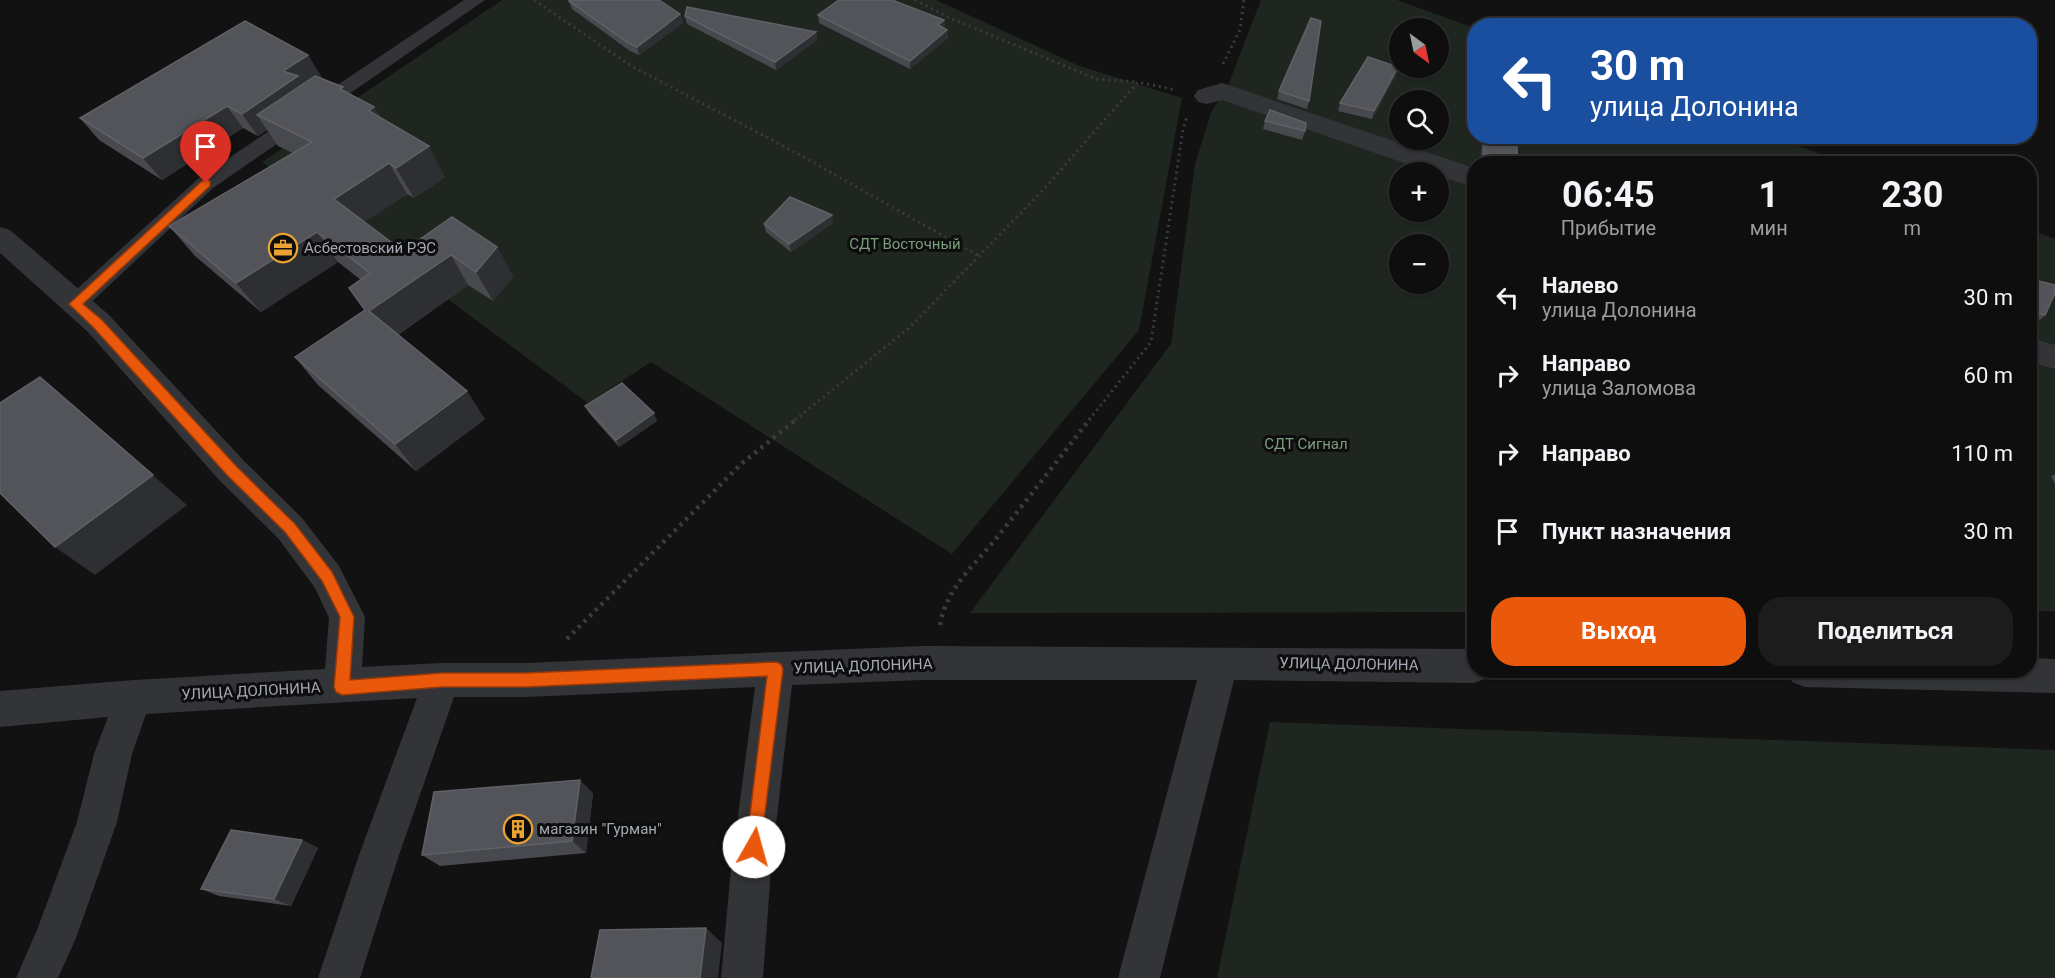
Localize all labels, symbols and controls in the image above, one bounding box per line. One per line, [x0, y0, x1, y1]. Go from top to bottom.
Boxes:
north arrow [1389, 18, 1449, 78]
map controls [1389, 18, 1449, 294]
text: 30 m [1590, 41, 1685, 90]
icon: left [1491, 42, 1569, 120]
button: search [1389, 90, 1449, 150]
text: улица Долонина [1590, 91, 1799, 123]
pin [180, 121, 231, 183]
icon: arrive [189, 130, 222, 163]
button: + [1389, 162, 1449, 222]
text: 06:45 [1562, 174, 1655, 216]
text: 1 [1758, 174, 1779, 216]
text: 230 [1881, 174, 1943, 216]
text: Прибытие [1561, 216, 1656, 240]
text: мин [1750, 216, 1788, 240]
text: m [1904, 216, 1921, 240]
office icon: Асбестовский РЭС [267, 232, 299, 264]
button: − [1389, 234, 1449, 294]
park label: СДТ Восточный [849, 235, 961, 253]
place label: Асбестовский РЭС [304, 239, 436, 257]
text: Налево [1542, 273, 1619, 298]
icon: left [1491, 281, 1524, 314]
text: 30 m [1964, 285, 2013, 310]
text: улица Долонина [1542, 298, 1697, 322]
text: Направо [1542, 351, 1631, 376]
icon: right [1491, 359, 1524, 392]
text: 60 m [1964, 363, 2013, 388]
text: улица Заломова [1542, 376, 1696, 400]
park label: СДТ Сигнал [1264, 435, 1348, 453]
icon: right [1491, 437, 1524, 470]
text: Направо [1542, 441, 1631, 466]
text: 110 m [1951, 441, 2013, 466]
icon: arrive [1491, 515, 1524, 548]
text: Пункт назначения [1542, 519, 1731, 544]
text: 30 m [1964, 519, 2013, 544]
button: Выход [1491, 597, 1746, 666]
button: Поделиться [1758, 597, 2013, 666]
street label: УЛИЦА ДОЛОНИНА [1279, 654, 1419, 674]
street label: УЛИЦА ДОЛОНИНА [793, 655, 933, 677]
street label: УЛИЦА ДОЛОНИНА [181, 678, 321, 704]
building icon: магазин "Гурман" [502, 813, 534, 845]
position arrow [722, 815, 786, 879]
place label: магазин "Гурман" [539, 820, 662, 838]

